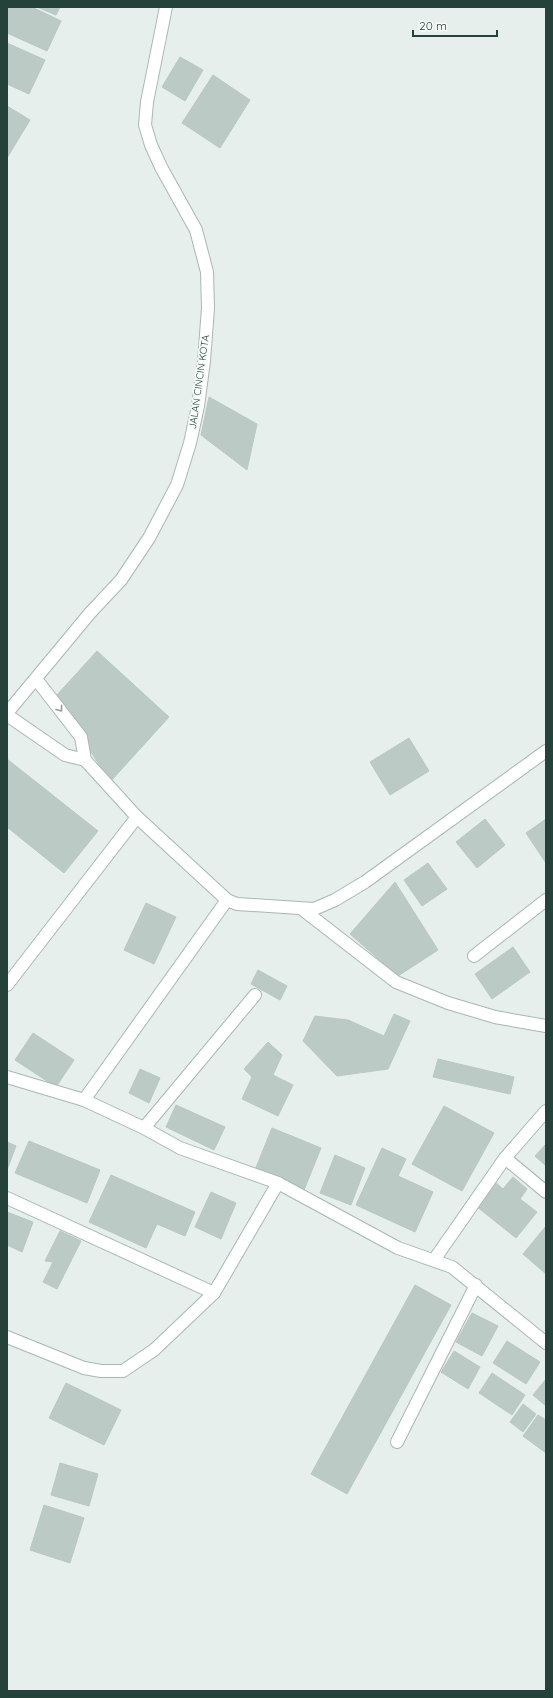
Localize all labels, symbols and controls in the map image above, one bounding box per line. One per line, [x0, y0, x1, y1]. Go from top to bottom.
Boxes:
scale bar [413, 12, 497, 38]
text: 20 m [419, 18, 447, 33]
street label: JALAN CINCIN KOTA [186, 333, 212, 430]
one-way arrow [56, 705, 63, 712]

